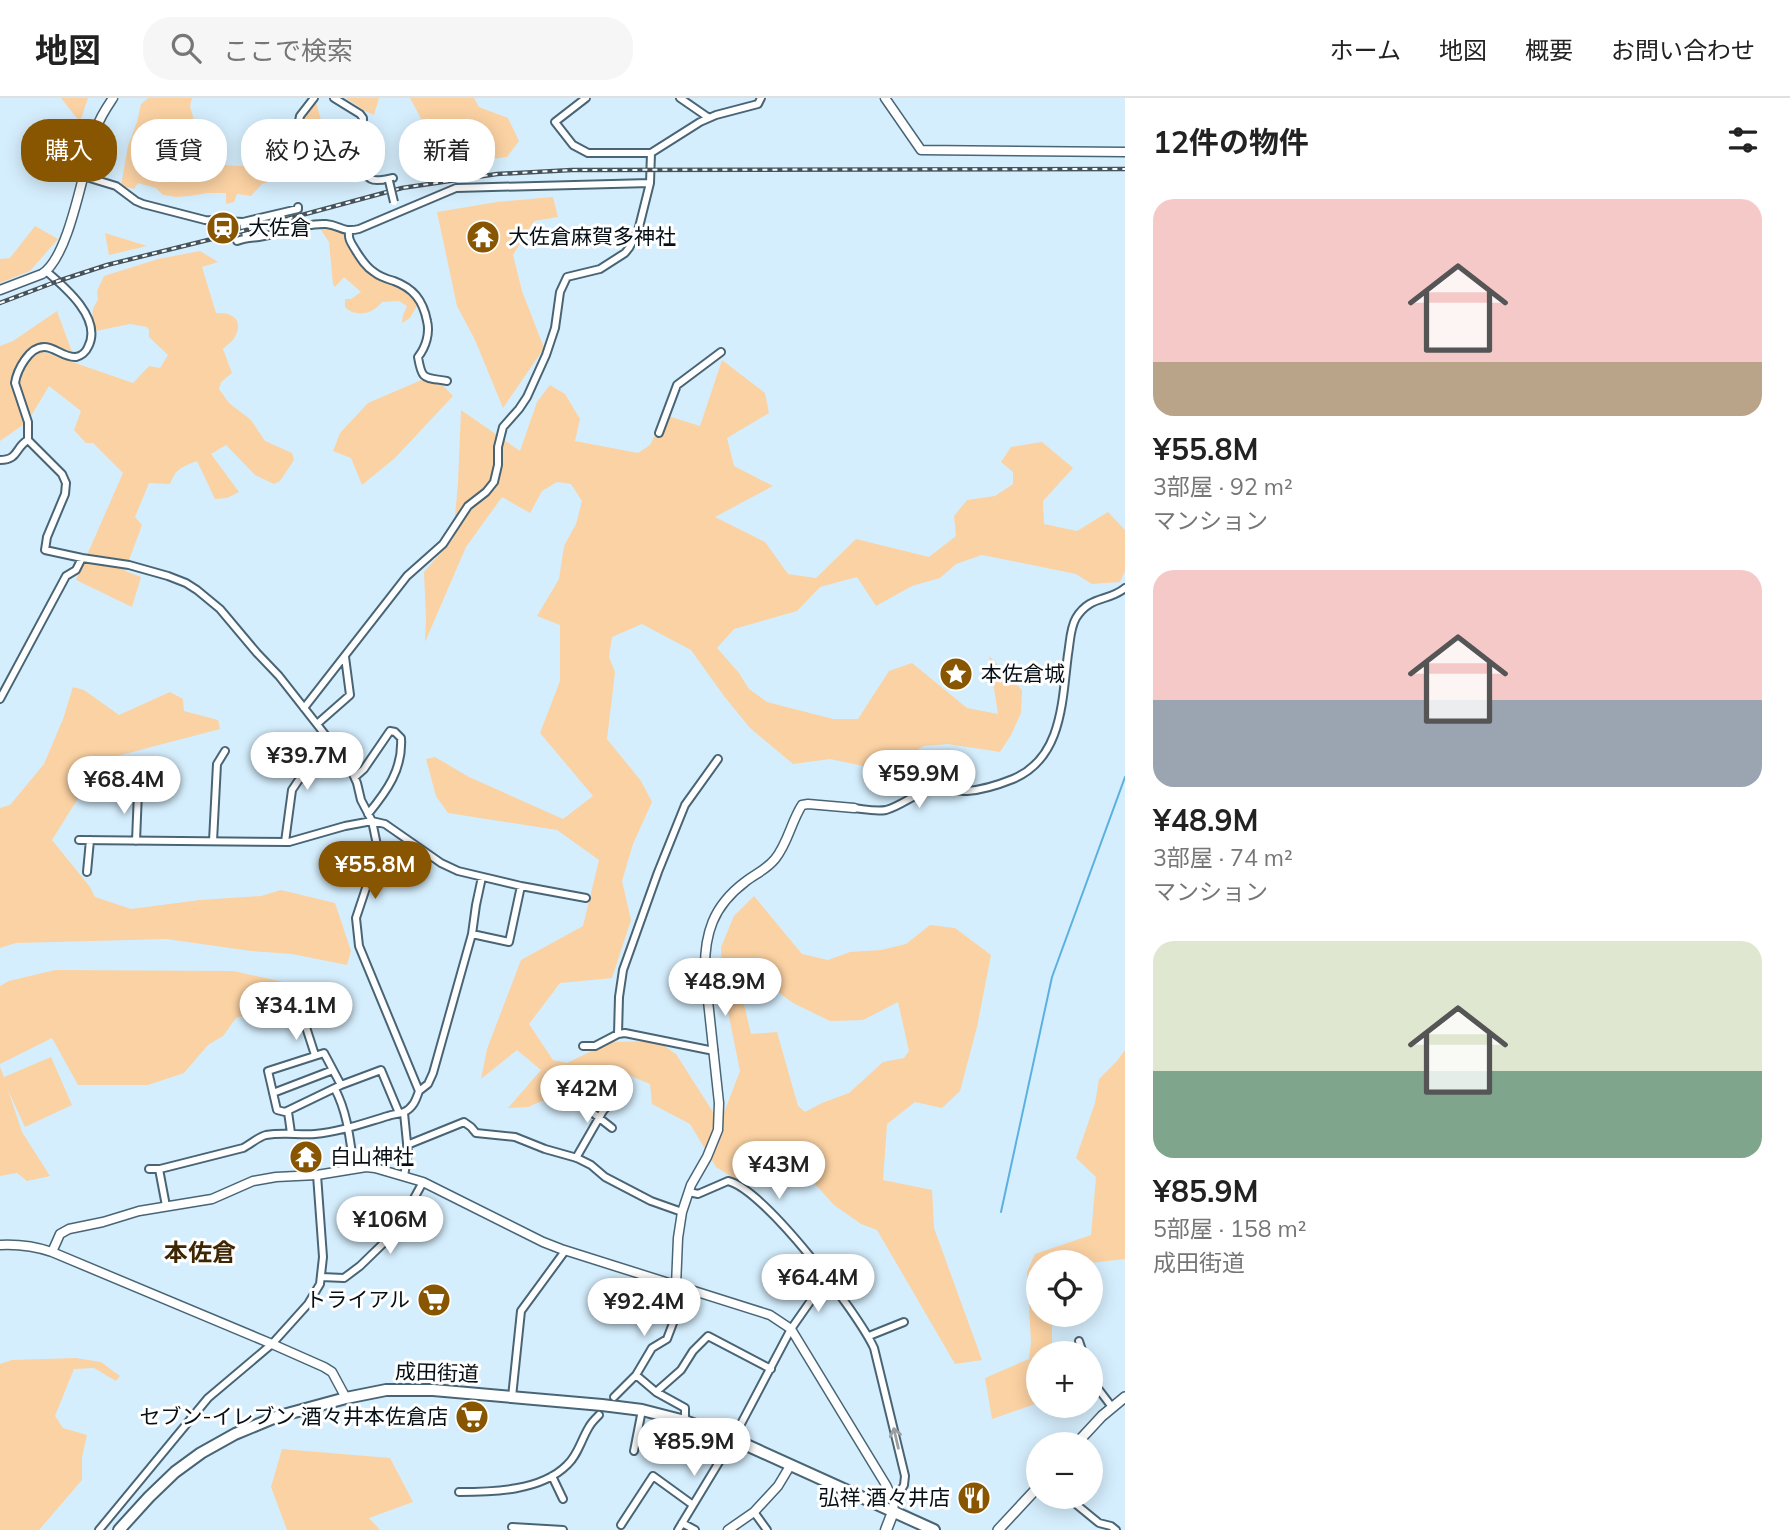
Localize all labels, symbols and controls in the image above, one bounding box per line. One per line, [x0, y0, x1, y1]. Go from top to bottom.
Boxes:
search box [143, 17, 633, 80]
text: 地図 [35, 29, 101, 70]
icon: search [167, 29, 205, 67]
text: ここで検索 [223, 34, 353, 67]
text: ホーム [1330, 35, 1401, 65]
text: 地図 [1439, 35, 1487, 65]
text: 概要 [1525, 35, 1573, 65]
text: お問い合わせ [1611, 35, 1755, 65]
chip: 購入 [21, 119, 117, 182]
chip: 賃貸 [131, 119, 227, 182]
chip: 絞り込み [241, 119, 385, 182]
chip: 新着 [399, 119, 495, 182]
icon: filters [1724, 121, 1762, 159]
text: 12件の物件 [1153, 123, 1309, 161]
station icon: 大佐倉 [204, 209, 242, 247]
place label: 大佐倉 [248, 214, 311, 240]
temple icon: 大佐倉麻賀多神社 [464, 218, 502, 256]
place label: 大佐倉麻賀多神社 [508, 223, 676, 249]
icon: home [1395, 245, 1521, 371]
text: ¥55.8M [1153, 430, 1259, 468]
text: 3部屋 · 92 m² [1153, 472, 1293, 501]
text: マンション [1153, 506, 1268, 535]
icon: home [1395, 616, 1521, 742]
place icon: 本佐倉城 [937, 655, 975, 693]
place label: 本佐倉城 [981, 660, 1065, 686]
pin: ¥39.7M [250, 732, 364, 792]
text: ¥39.7M [267, 740, 347, 769]
pin: ¥59.9M [862, 750, 976, 810]
pin: ¥68.4M [67, 756, 181, 816]
text: ¥59.9M [879, 758, 959, 787]
text: ¥68.4M [84, 764, 164, 793]
text: ¥48.9M [1153, 801, 1259, 839]
pin: ¥55.8M [318, 842, 432, 901]
text: 3部屋 · 74 m² [1153, 843, 1293, 872]
text: ¥55.8M [335, 849, 415, 878]
text: マンション [1153, 877, 1268, 906]
pin: ¥48.9M [668, 958, 782, 1018]
text: ¥48.9M [685, 966, 765, 995]
pin: ¥34.1M [239, 982, 353, 1042]
icon: home [1395, 987, 1521, 1113]
text: ¥34.1M [256, 990, 336, 1019]
pin: ¥42M [546, 1066, 628, 1125]
text: ¥42M [556, 1073, 618, 1102]
temple icon: 白山神社 [287, 1138, 325, 1176]
pin: ¥43M [738, 1142, 820, 1201]
place label: 白山神社 [330, 1143, 414, 1169]
text: ¥43M [748, 1149, 810, 1178]
text: ¥85.9M [1153, 1172, 1259, 1210]
pin: ¥106M [341, 1196, 439, 1256]
text: ¥106M [352, 1204, 428, 1233]
text: 5部屋 · 158 m² [1153, 1214, 1306, 1243]
district label: 本佐倉 [164, 1237, 236, 1267]
text: 成田街道 [1153, 1248, 1245, 1277]
map controls [1026, 1250, 1103, 1509]
button: locate [1026, 1250, 1103, 1327]
pin: ¥64.4M [761, 1254, 875, 1314]
text: ¥64.4M [778, 1262, 858, 1291]
pin: ¥92.4M [587, 1278, 701, 1338]
supermarket icon: トライアル [415, 1281, 453, 1319]
place label: トライアル [305, 1286, 410, 1312]
text: ¥92.4M [604, 1286, 684, 1315]
button: + [1026, 1341, 1103, 1418]
street label: 成田街道 [395, 1358, 479, 1386]
supermarket icon: セブン-イレブン 酒々井本佐倉店 [453, 1398, 491, 1436]
place label: セブン-イレブン 酒々井本佐倉店 [140, 1403, 448, 1429]
pin: ¥85.9M [637, 1418, 751, 1478]
text: ¥85.9M [654, 1426, 734, 1455]
one-way arrow [889, 1427, 902, 1450]
button: − [1026, 1432, 1103, 1509]
restaurant icon: 弘祥 酒々井店 [955, 1479, 993, 1517]
place label: 弘祥 酒々井店 [819, 1484, 950, 1510]

